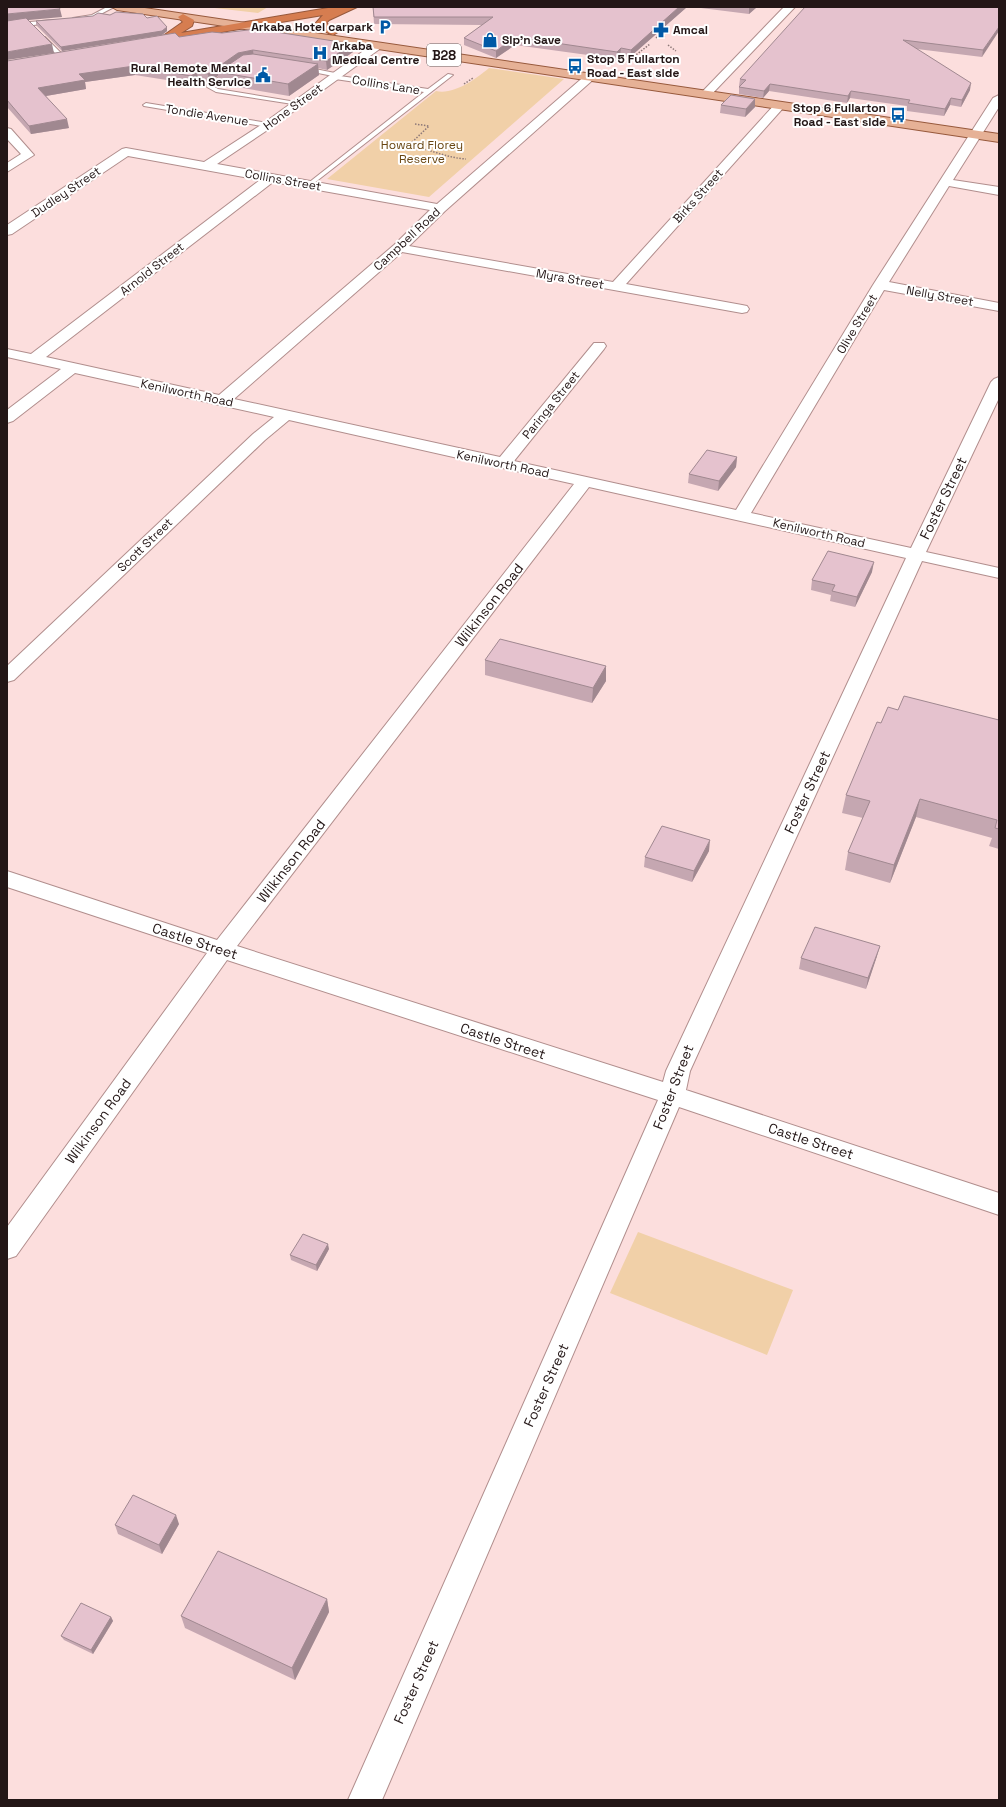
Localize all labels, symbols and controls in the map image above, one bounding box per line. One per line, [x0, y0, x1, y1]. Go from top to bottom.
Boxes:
parking icon: Arkaba Hotel carpark [376, 18, 394, 36]
place label: Arkaba Hotel carpark [251, 19, 373, 35]
pharmacy icon: Amcal [652, 21, 670, 39]
place label: Amcal [673, 22, 708, 38]
shop icon: Sip'n Save [481, 31, 499, 49]
place label: Sip'n Save [502, 32, 561, 48]
place label: Arkaba Medical Centre [332, 38, 419, 68]
hospital icon: Arkaba Medical Centre [311, 44, 329, 62]
road number: B28 [427, 44, 461, 66]
place label: Stop 5 Fullarton Road - East side [587, 51, 680, 81]
bus stop icon: Stop 5 Fullarton Road - East side [566, 57, 584, 75]
place label: Rural Remote Mental Health Service [131, 60, 251, 90]
public building icon: Rural Remote Mental Health Service [254, 66, 272, 84]
street label: Collins Lane [351, 72, 421, 98]
street label: Hone Street [260, 80, 326, 134]
place label: Stop 6 Fullarton Road - East side [793, 100, 886, 130]
street label: Tondie Avenue [164, 101, 250, 129]
bus stop icon: Stop 6 Fullarton Road - East side [889, 106, 907, 124]
park label: Howard Florey Reserve [381, 137, 463, 167]
street label: Dudley Street [28, 163, 104, 221]
street label: Collins Street [244, 165, 322, 195]
street label: Birks Street [669, 165, 727, 227]
street label: Campbell Road [370, 204, 444, 274]
street label: Arnold Street [117, 239, 187, 299]
street label: Myra Street [535, 265, 605, 293]
street label: Nelly Street [905, 282, 975, 310]
street label: Olive Street [833, 291, 881, 357]
street label: Paringa Street [519, 368, 583, 442]
street label: Kenilworth Road [139, 375, 235, 411]
street label: Kenilworth Road [455, 446, 551, 482]
street label: Foster Street [915, 454, 971, 542]
street label: Scott Street [114, 515, 176, 575]
street label: Kenilworth Road [771, 515, 867, 551]
street label: Wilkinson Road [451, 560, 527, 650]
street label: Foster Street [780, 748, 834, 836]
street label: Wilkinson Road [253, 816, 329, 906]
street label: Castle Street [150, 919, 240, 963]
street label: Castle Street [458, 1019, 548, 1063]
street label: Foster Street [649, 1042, 697, 1132]
street label: Wilkinson Road [61, 1075, 135, 1167]
street label: Castle Street [766, 1119, 856, 1163]
street label: Foster Street [520, 1340, 572, 1430]
street label: Foster Street [390, 1637, 442, 1727]

